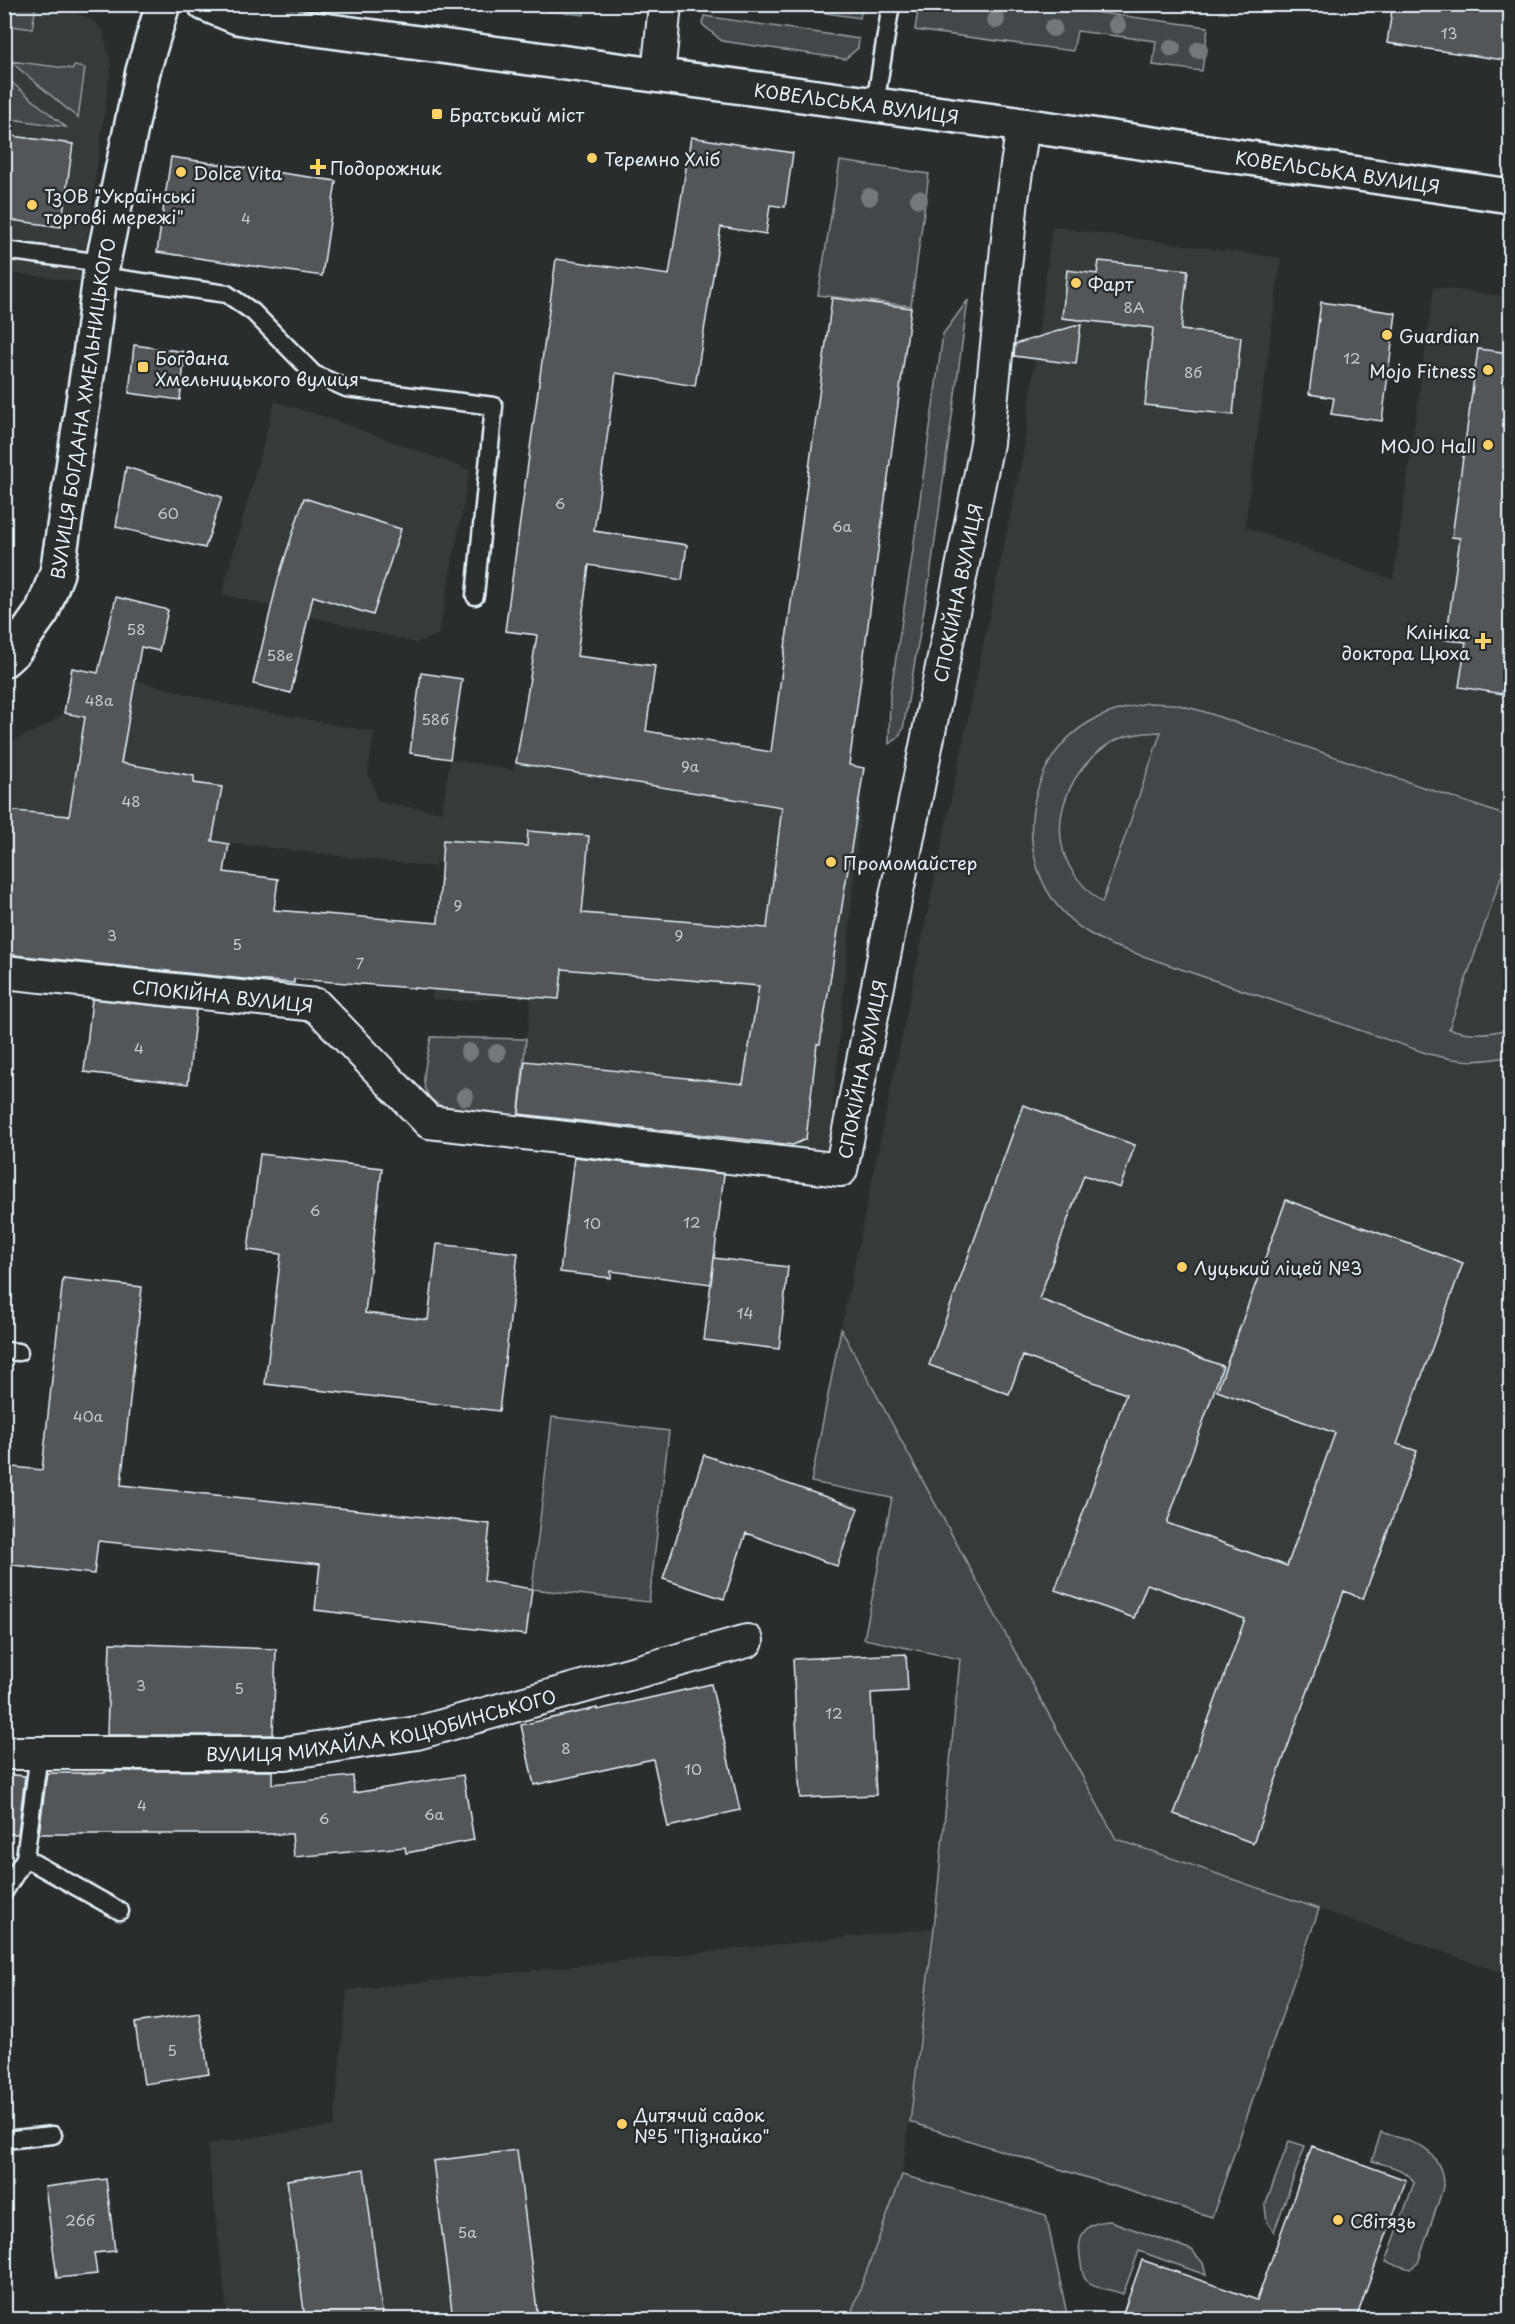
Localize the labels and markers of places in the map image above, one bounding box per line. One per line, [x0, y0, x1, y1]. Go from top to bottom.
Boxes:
place label: Братський міст [449, 101, 584, 128]
marker: Братський міст [430, 107, 444, 121]
place label: Теремно Хліб [604, 145, 721, 172]
marker: Теремно Хліб [585, 151, 599, 165]
place label: Подорожник [330, 154, 442, 181]
place label: Dolce Vita [193, 159, 283, 186]
marker: Подорожник [311, 160, 325, 174]
marker: Dolce Vita [174, 165, 188, 179]
place label: ТзОВ "Українські торгові мережі" [44, 182, 196, 230]
marker: ТзОВ "Українські торгові мережі" [25, 198, 39, 212]
place label: Фарт [1088, 270, 1134, 297]
marker: Фарт [1069, 276, 1083, 290]
place label: Guardian [1399, 322, 1480, 349]
marker: Guardian [1380, 328, 1394, 342]
place label: Богдана Хмельницького вулиця [155, 344, 359, 392]
place label: Mojo Fitness [1369, 357, 1476, 384]
marker: Богдана Хмельницького вулиця [136, 360, 150, 374]
marker: Mojo Fitness [1481, 363, 1495, 377]
place label: MOJO Hall [1380, 432, 1476, 459]
marker: MOJO Hall [1481, 438, 1495, 452]
place label: Клініка доктора Цюха [1342, 618, 1471, 666]
marker: Клініка доктора Цюха [1474, 632, 1492, 650]
place label: Промомайстер [843, 849, 977, 876]
marker: Промомайстер [824, 855, 838, 869]
place label: Луцький ліцей №3 [1194, 1254, 1362, 1281]
marker: Луцький ліцей №3 [1175, 1260, 1189, 1274]
place label: Дитячий садок №5 "Пізнайко" [633, 2101, 770, 2149]
marker: Дитячий садок №5 "Пізнайко" [615, 2117, 629, 2131]
place label: Світязь [1350, 2207, 1416, 2234]
marker: Світязь [1331, 2213, 1345, 2227]

